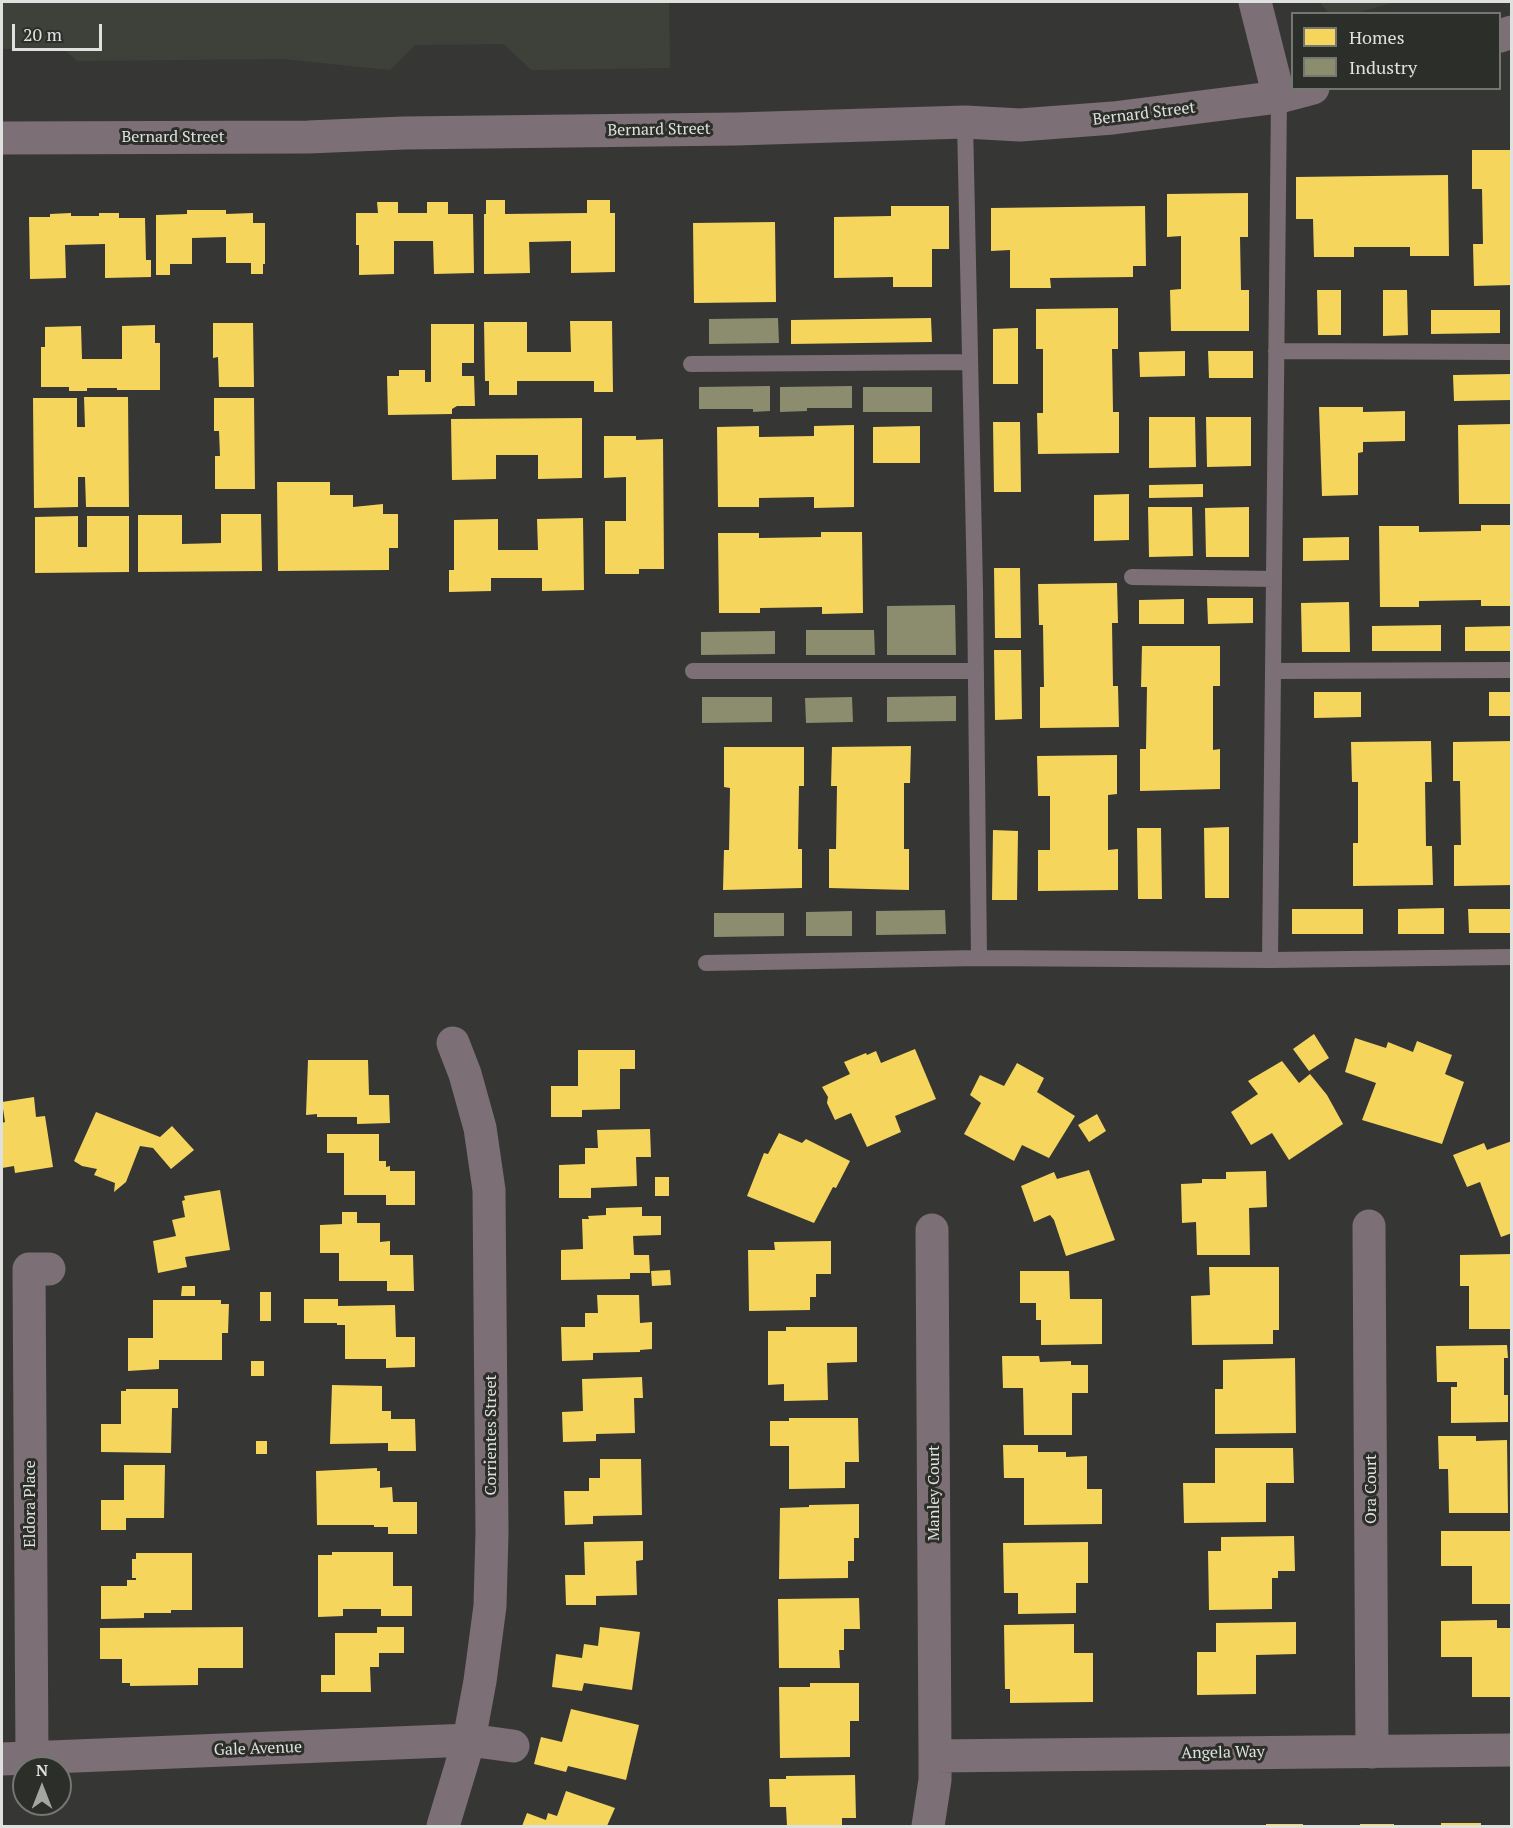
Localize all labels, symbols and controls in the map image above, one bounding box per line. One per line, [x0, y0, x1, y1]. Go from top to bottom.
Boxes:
scale bar [15, 12, 105, 50]
legend [1291, 12, 1501, 90]
text: 20 m [23, 22, 62, 46]
text: Homes [1349, 25, 1404, 49]
text: Industry [1349, 55, 1417, 79]
street label: Bernard Street [1092, 98, 1196, 130]
street label: Bernard Street [607, 120, 711, 140]
street label: Bernard Street [121, 127, 225, 147]
street label: Corrientes Street [481, 1375, 501, 1495]
street label: Manley Court [924, 1445, 944, 1541]
street label: Ora Court [1361, 1454, 1381, 1524]
street label: Eldora Place [20, 1460, 40, 1548]
street label: Gale Avenue [214, 1738, 302, 1760]
street label: Angela Way [1181, 1743, 1265, 1763]
north arrow [12, 1756, 72, 1816]
text: N [36, 1759, 48, 1781]

